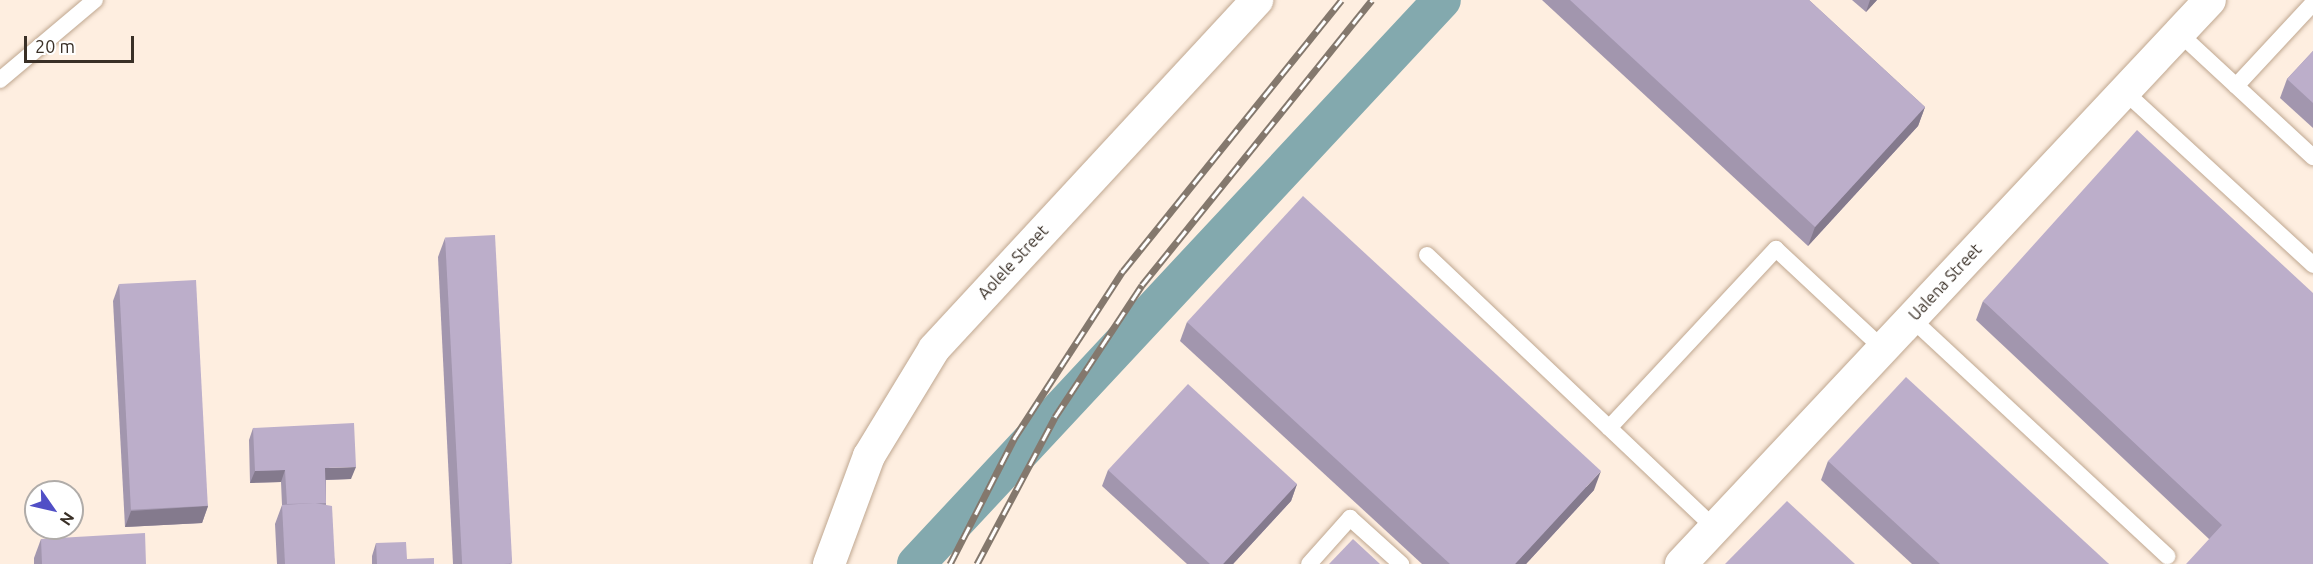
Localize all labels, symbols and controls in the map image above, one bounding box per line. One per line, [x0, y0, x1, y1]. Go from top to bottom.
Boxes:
scale bar [27, 24, 136, 62]
text: 20 m [35, 36, 75, 56]
street label: Aolele Street [974, 221, 1052, 303]
street label: Ualena Street [1905, 240, 1985, 324]
north arrow [24, 480, 84, 540]
text: N [56, 509, 78, 529]

